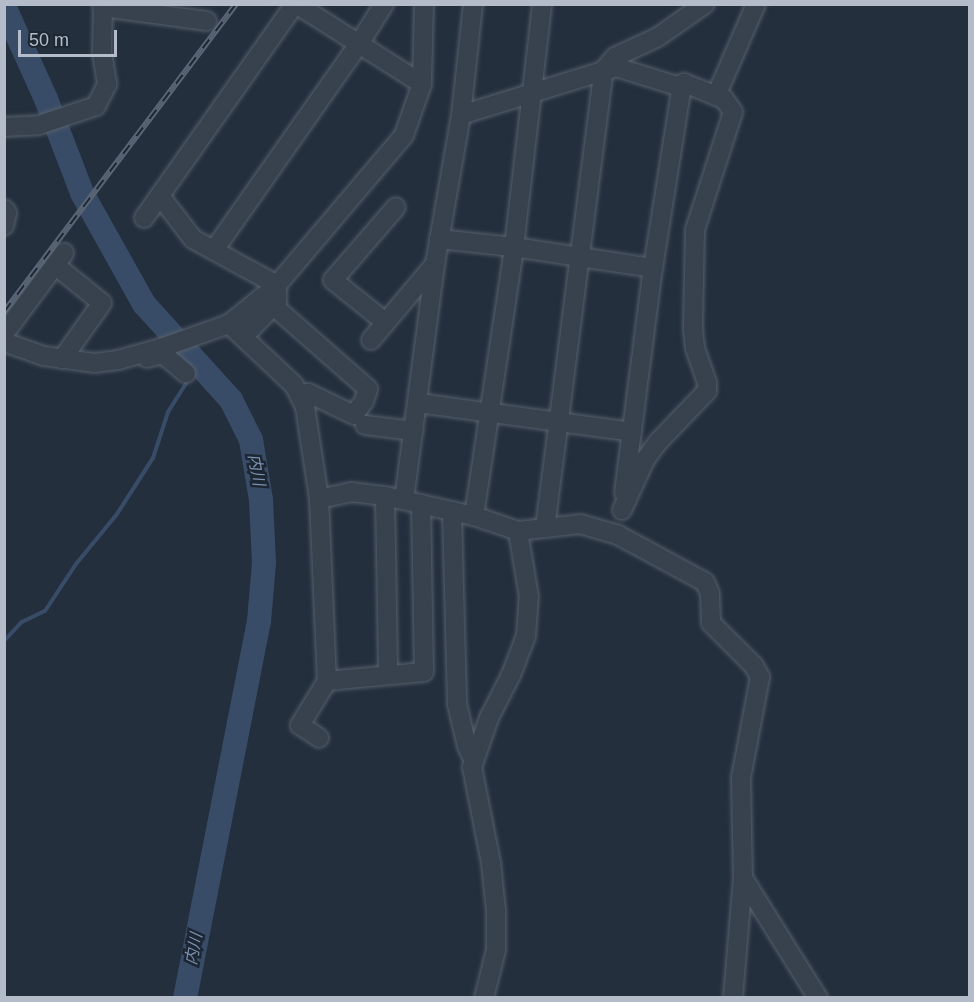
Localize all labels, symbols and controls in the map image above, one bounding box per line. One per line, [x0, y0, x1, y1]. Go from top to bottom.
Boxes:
scale bar [21, 18, 120, 56]
text: 50 m [29, 30, 69, 50]
water label: 内川 [244, 453, 268, 487]
water label: 内川 [182, 931, 206, 967]

